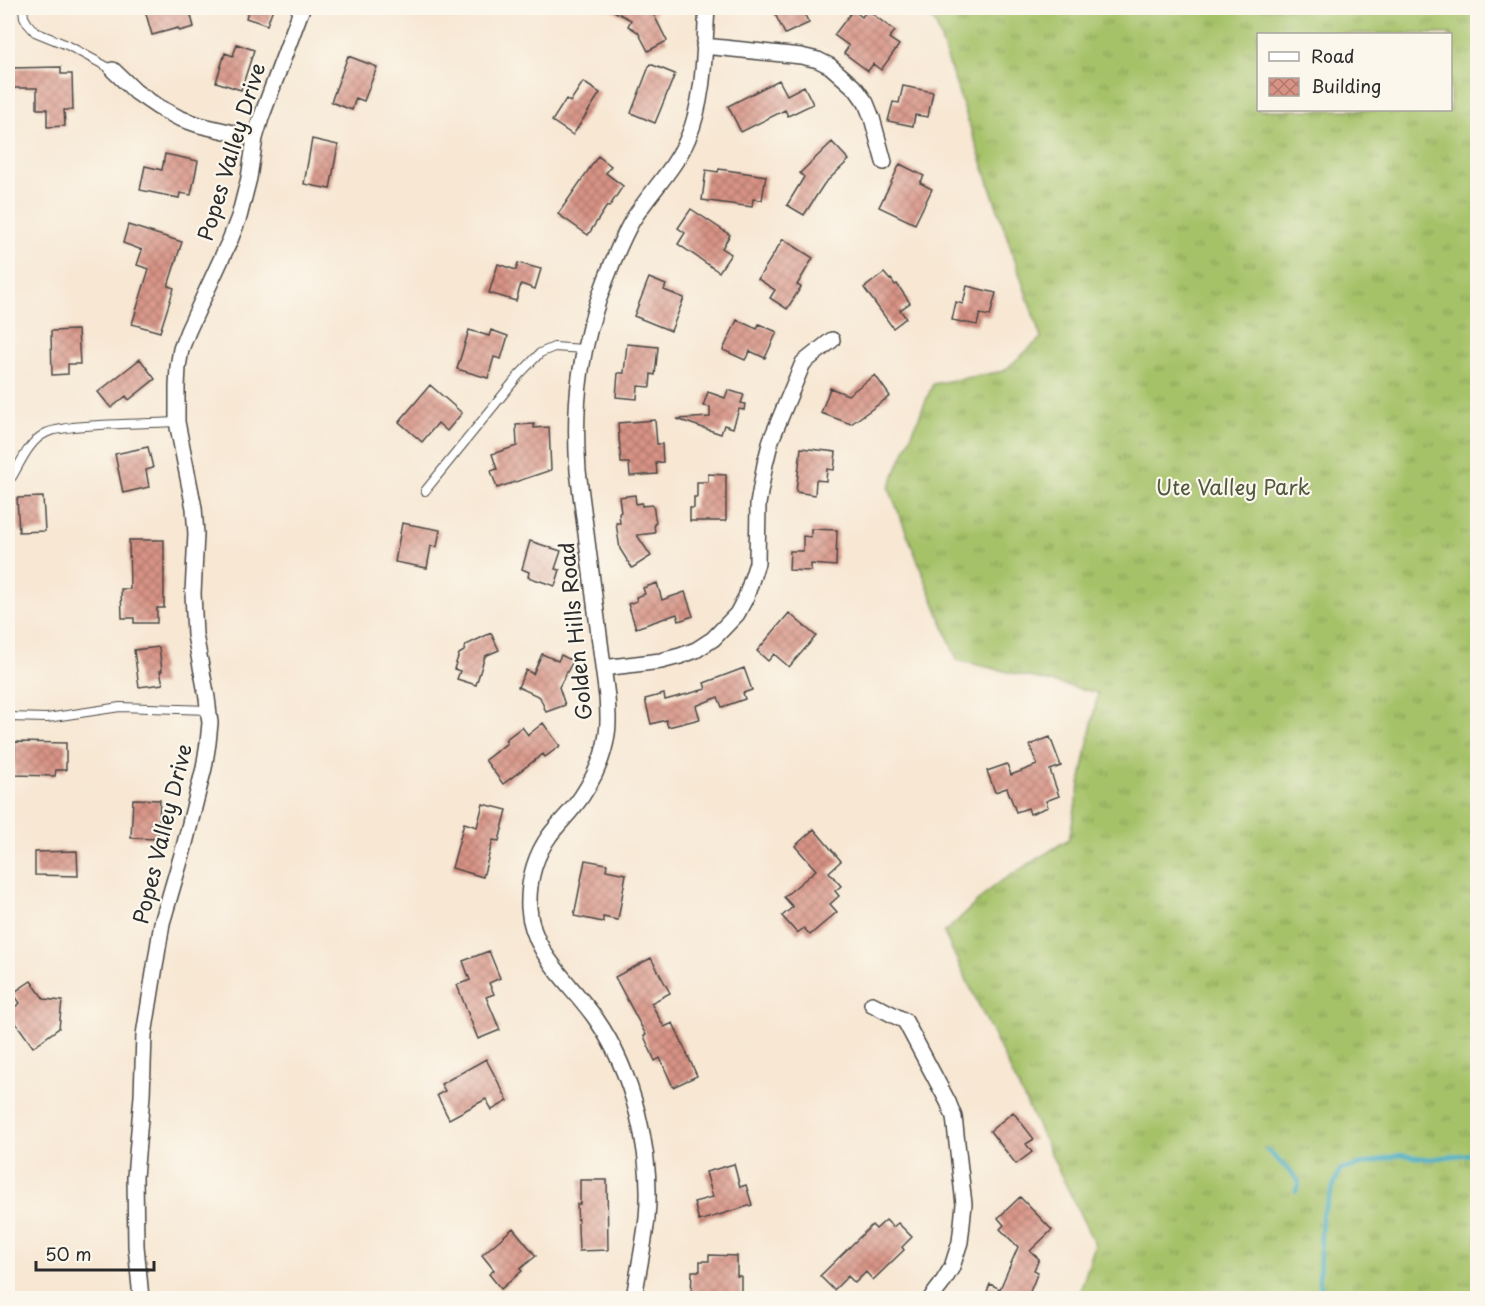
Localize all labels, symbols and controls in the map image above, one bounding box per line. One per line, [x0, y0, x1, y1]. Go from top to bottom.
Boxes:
legend [1257, 33, 1452, 111]
text: Road [1311, 42, 1355, 69]
street label: Popes Valley Drive [188, 59, 272, 244]
text: Building [1311, 72, 1381, 99]
park label: Ute Valley Park [1156, 470, 1310, 502]
street label: Golden Hills Road [549, 541, 599, 722]
street label: Popes Valley Drive [123, 740, 199, 927]
scale bar [36, 1234, 154, 1272]
text: 50 m [45, 1240, 92, 1267]

